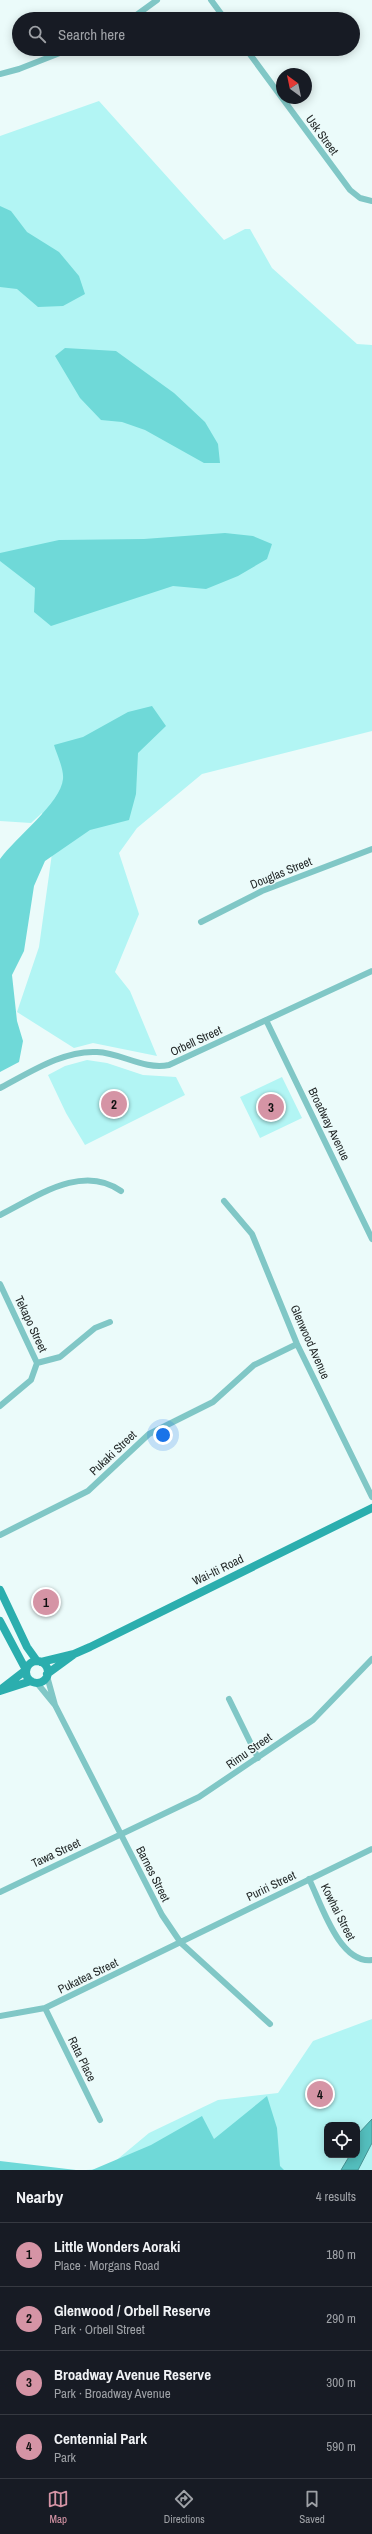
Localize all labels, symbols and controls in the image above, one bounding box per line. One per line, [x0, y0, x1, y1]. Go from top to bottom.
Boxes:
search box [12, 12, 360, 56]
icon: search [26, 23, 48, 45]
text: Search here [58, 24, 125, 45]
north arrow [276, 68, 312, 104]
street label: Usk Street [302, 112, 342, 158]
street label: Douglas Street [248, 853, 314, 893]
street label: Orbell Street [168, 1022, 225, 1060]
street label: Broadway Avenue [304, 1085, 354, 1163]
pin: 2 [101, 1089, 127, 1119]
pin: 3 [258, 1092, 284, 1122]
street label: Tekapo Street [11, 1293, 51, 1355]
street label: Glenwood Avenue [286, 1302, 334, 1382]
your location [153, 1425, 173, 1445]
street label: Pukaki Street [86, 1427, 140, 1479]
street label: Wai-Iti Road [190, 1551, 246, 1589]
pin: 1 [33, 1587, 59, 1617]
street label: Rimu Street [223, 1729, 275, 1773]
street label: Tawa Street [29, 1835, 83, 1871]
street label: Barnes Street [132, 1844, 174, 1905]
street label: Puriri Street [244, 1867, 299, 1905]
street label: Kowhai Street [317, 1881, 359, 1943]
street label: Pukatea Street [55, 1954, 121, 1997]
street label: Rata Place [64, 2034, 100, 2084]
pin: 4 [307, 2079, 333, 2109]
map controls [324, 2122, 360, 2158]
button: locate [324, 2122, 360, 2158]
text: Nearby [16, 2185, 63, 2208]
text: 4 results [316, 2188, 356, 2205]
text: Little Wonders Aoraki [54, 2236, 180, 2257]
text: 1 [26, 2246, 32, 2263]
text: 180 m [326, 2246, 356, 2263]
text: Place · Morgans Road [54, 2257, 159, 2274]
text: Glenwood / Orbell Reserve [54, 2300, 211, 2321]
text: 2 [26, 2310, 32, 2327]
text: 290 m [326, 2310, 356, 2327]
text: Park · Orbell Street [54, 2321, 145, 2338]
text: Broadway Avenue Reserve [54, 2364, 211, 2385]
text: 3 [26, 2374, 32, 2391]
text: 300 m [326, 2374, 356, 2391]
text: Park · Broadway Avenue [54, 2385, 171, 2402]
text: Centennial Park [54, 2428, 147, 2449]
text: 4 [26, 2438, 32, 2455]
text: 590 m [326, 2438, 356, 2455]
text: Park [54, 2449, 76, 2466]
tab: Map [47, 2488, 69, 2526]
tab: Directions [164, 2488, 205, 2526]
tab: Saved [299, 2488, 325, 2526]

